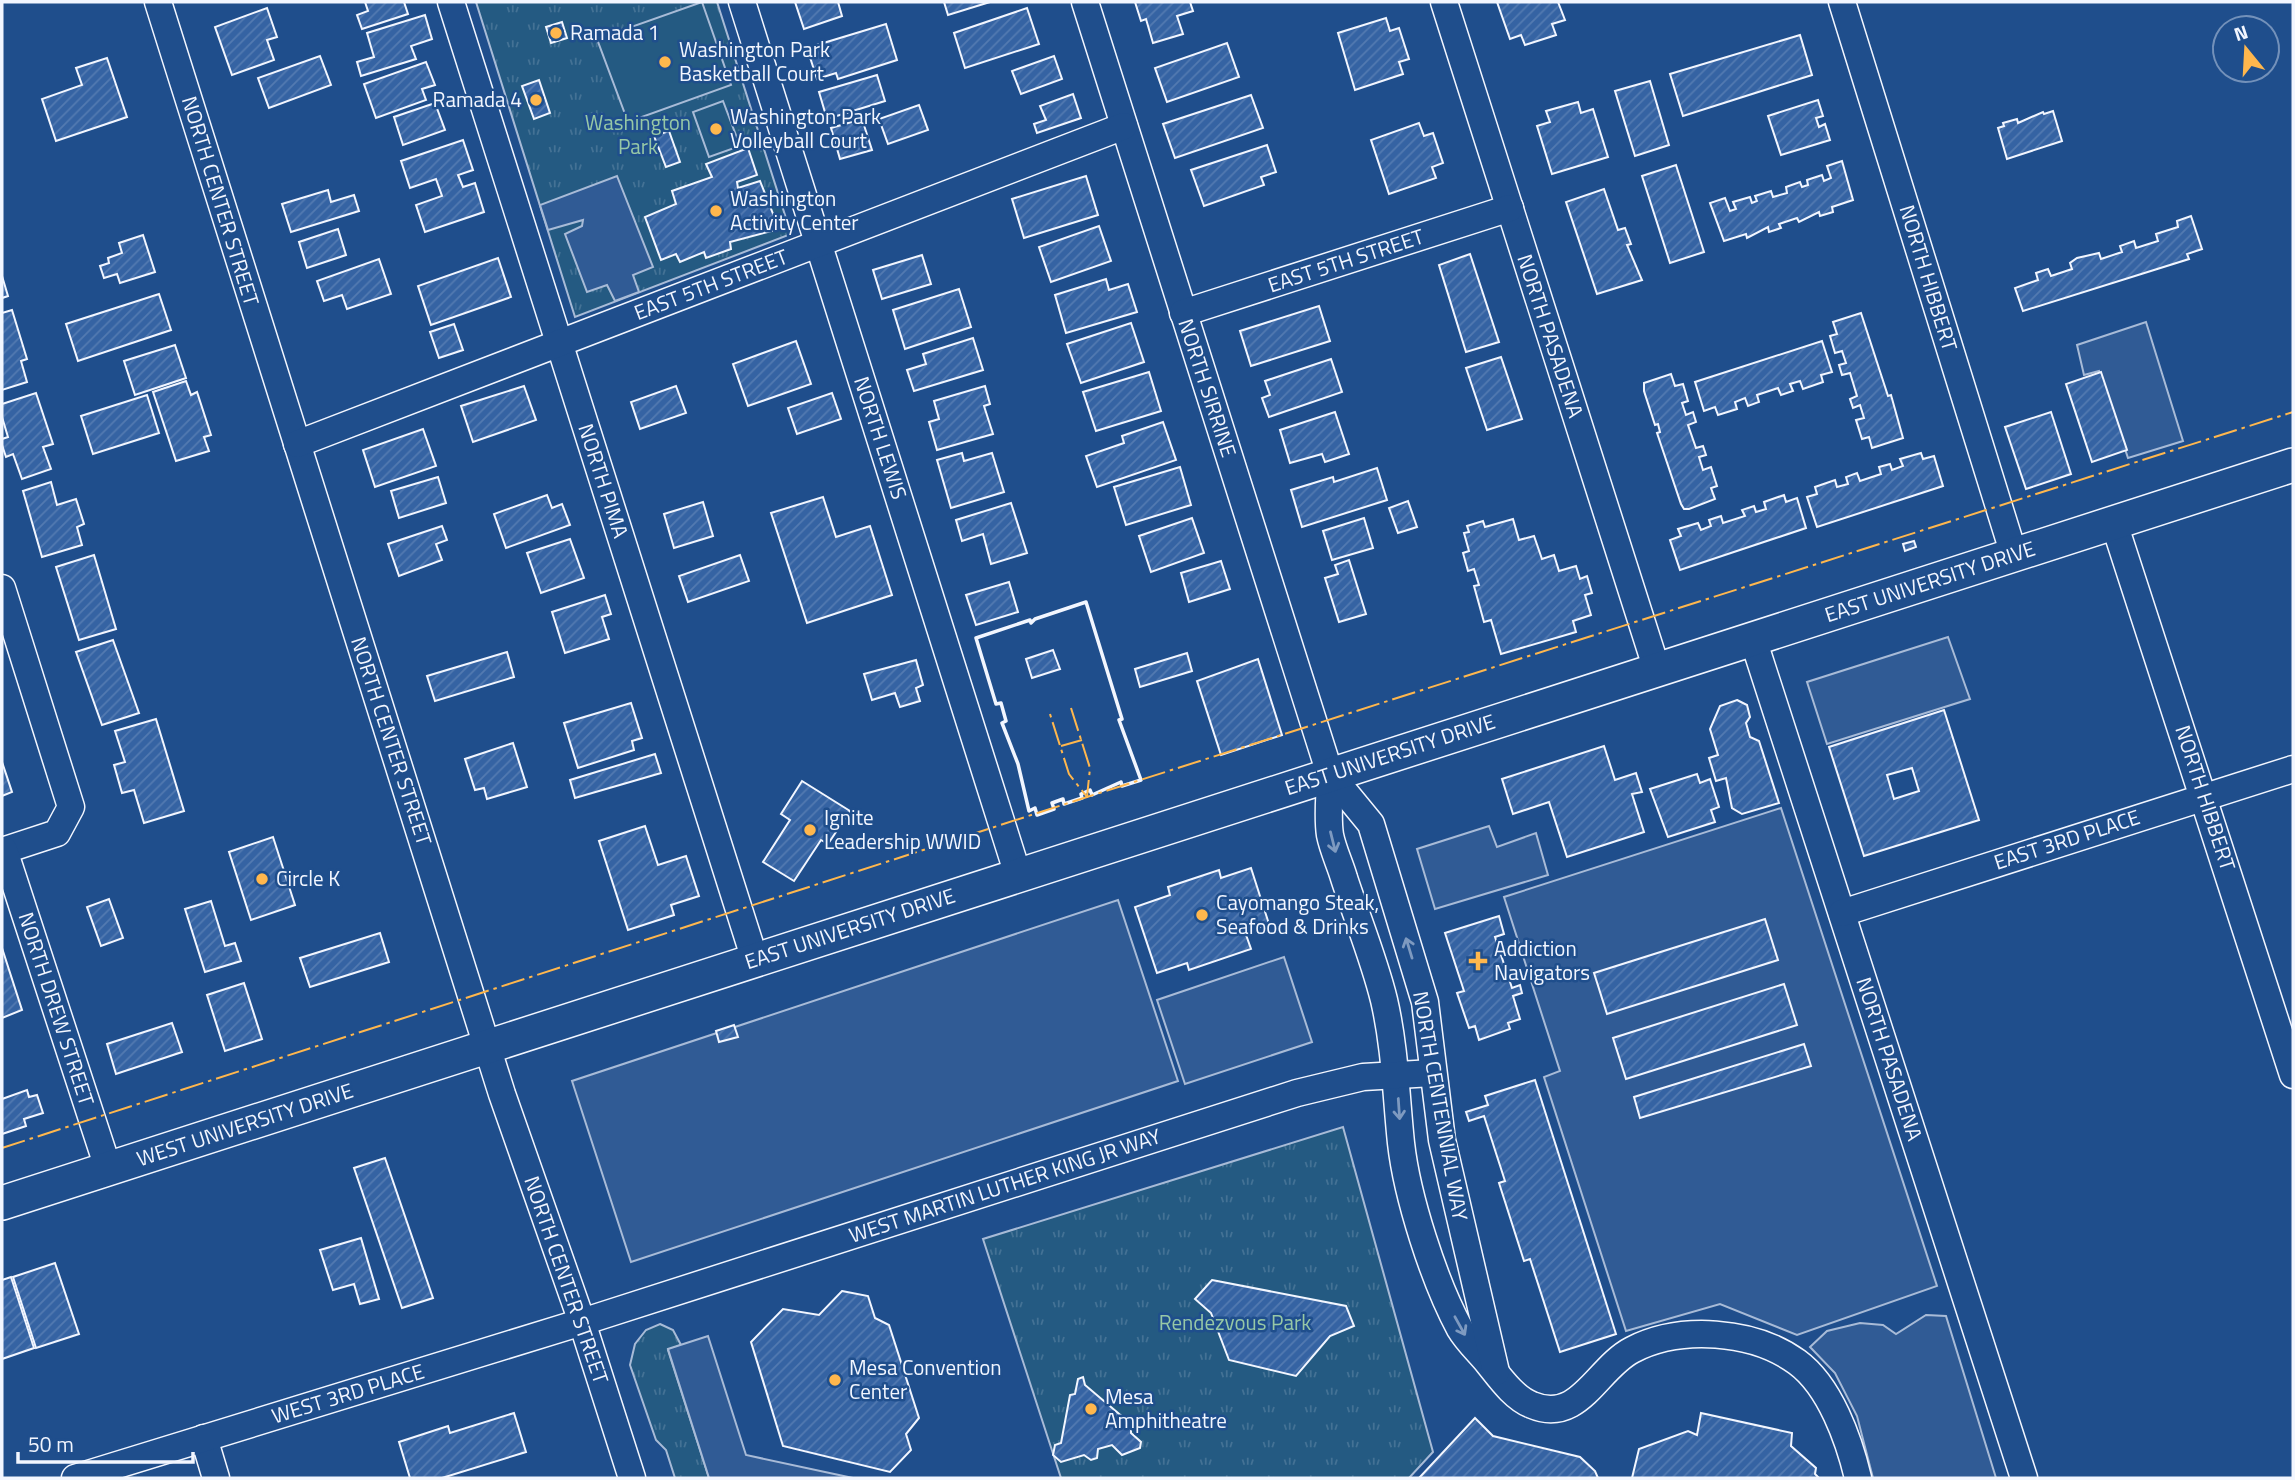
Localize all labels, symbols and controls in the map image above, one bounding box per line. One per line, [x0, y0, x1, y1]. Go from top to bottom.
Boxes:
north arrow [2211, 14, 2281, 84]
place label: Ramada 1 [570, 16, 660, 48]
text: N [2230, 17, 2251, 48]
marker: Ramada 1 [548, 25, 564, 41]
place label: Washington Park Basketball Court [679, 33, 830, 89]
marker: Washington Park Basketball Court [657, 54, 673, 70]
place label: Ramada 4 [432, 83, 522, 115]
street label: NORTH CENTER STREET [174, 92, 268, 309]
marker: Ramada 4 [528, 92, 544, 108]
place label: Washington Park Volleyball Court [730, 100, 881, 156]
park label: Washington Park [585, 106, 691, 162]
marker: Washington Park Volleyball Court [708, 121, 724, 137]
place label: Washington Activity Center [730, 182, 859, 238]
street label: NORTH HIBBERT [1892, 201, 1966, 355]
marker: Washington Activity Center [708, 203, 724, 219]
street label: EAST 5TH STREET [1264, 220, 1428, 300]
street label: EAST 5TH STREET [629, 240, 792, 328]
street label: NORTH PASADENA [1509, 250, 1593, 422]
street label: NORTH SIRRINE [1170, 314, 1245, 461]
street label: NORTH LEWIS [846, 372, 916, 503]
street label: NORTH PIMA [570, 419, 638, 542]
street label: EAST UNIVERSITY DRIVE [1820, 532, 2039, 630]
street label: NORTH CENTER STREET [343, 632, 441, 849]
street label: EAST UNIVERSITY DRIVE [1280, 705, 1499, 803]
street label: NORTH HIBBERT [2167, 721, 2245, 875]
street label: EAST 3RD PLACE [1990, 800, 2144, 878]
place label: Ignite Leadership WWID [824, 801, 981, 857]
marker: Ignite Leadership WWID [802, 822, 818, 838]
one-way arrow [1327, 830, 1340, 853]
place label: Circle K [276, 862, 340, 894]
marker: Circle K [254, 871, 270, 887]
street label: EAST UNIVERSITY DRIVE [740, 879, 959, 977]
place label: Cayomango Steak, Seafood & Drinks [1216, 886, 1379, 942]
marker: Cayomango Steak, Seafood & Drinks [1194, 907, 1210, 923]
street label: NORTH DREW STREET [11, 908, 103, 1109]
place label: Addiction Navigators [1494, 932, 1590, 988]
one-way arrow [1401, 937, 1414, 959]
marker: Addiction Navigators [1468, 951, 1488, 971]
street label: NORTH PASADENA [1848, 973, 1932, 1145]
street label: NORTH CENTENNIAL WAY [1405, 989, 1477, 1224]
street label: WEST UNIVERSITY DRIVE [132, 1074, 357, 1174]
one-way arrow [1393, 1098, 1406, 1120]
street label: WEST MARTIN LUTHER KING JR WAY [845, 1119, 1165, 1251]
street label: NORTH CENTER STREET [516, 1172, 618, 1388]
park label: Rendezvous Park [1159, 1306, 1311, 1338]
one-way arrow [1453, 1316, 1467, 1336]
place label: Mesa Convention Center [849, 1351, 1002, 1407]
street label: WEST 3RD PLACE [268, 1355, 428, 1431]
marker: Mesa Convention Center [827, 1372, 843, 1388]
place label: Mesa Amphitheatre [1105, 1380, 1227, 1436]
marker: Mesa Amphitheatre [1083, 1401, 1099, 1417]
scale bar [18, 1420, 192, 1464]
text: 50 m [28, 1428, 74, 1460]

